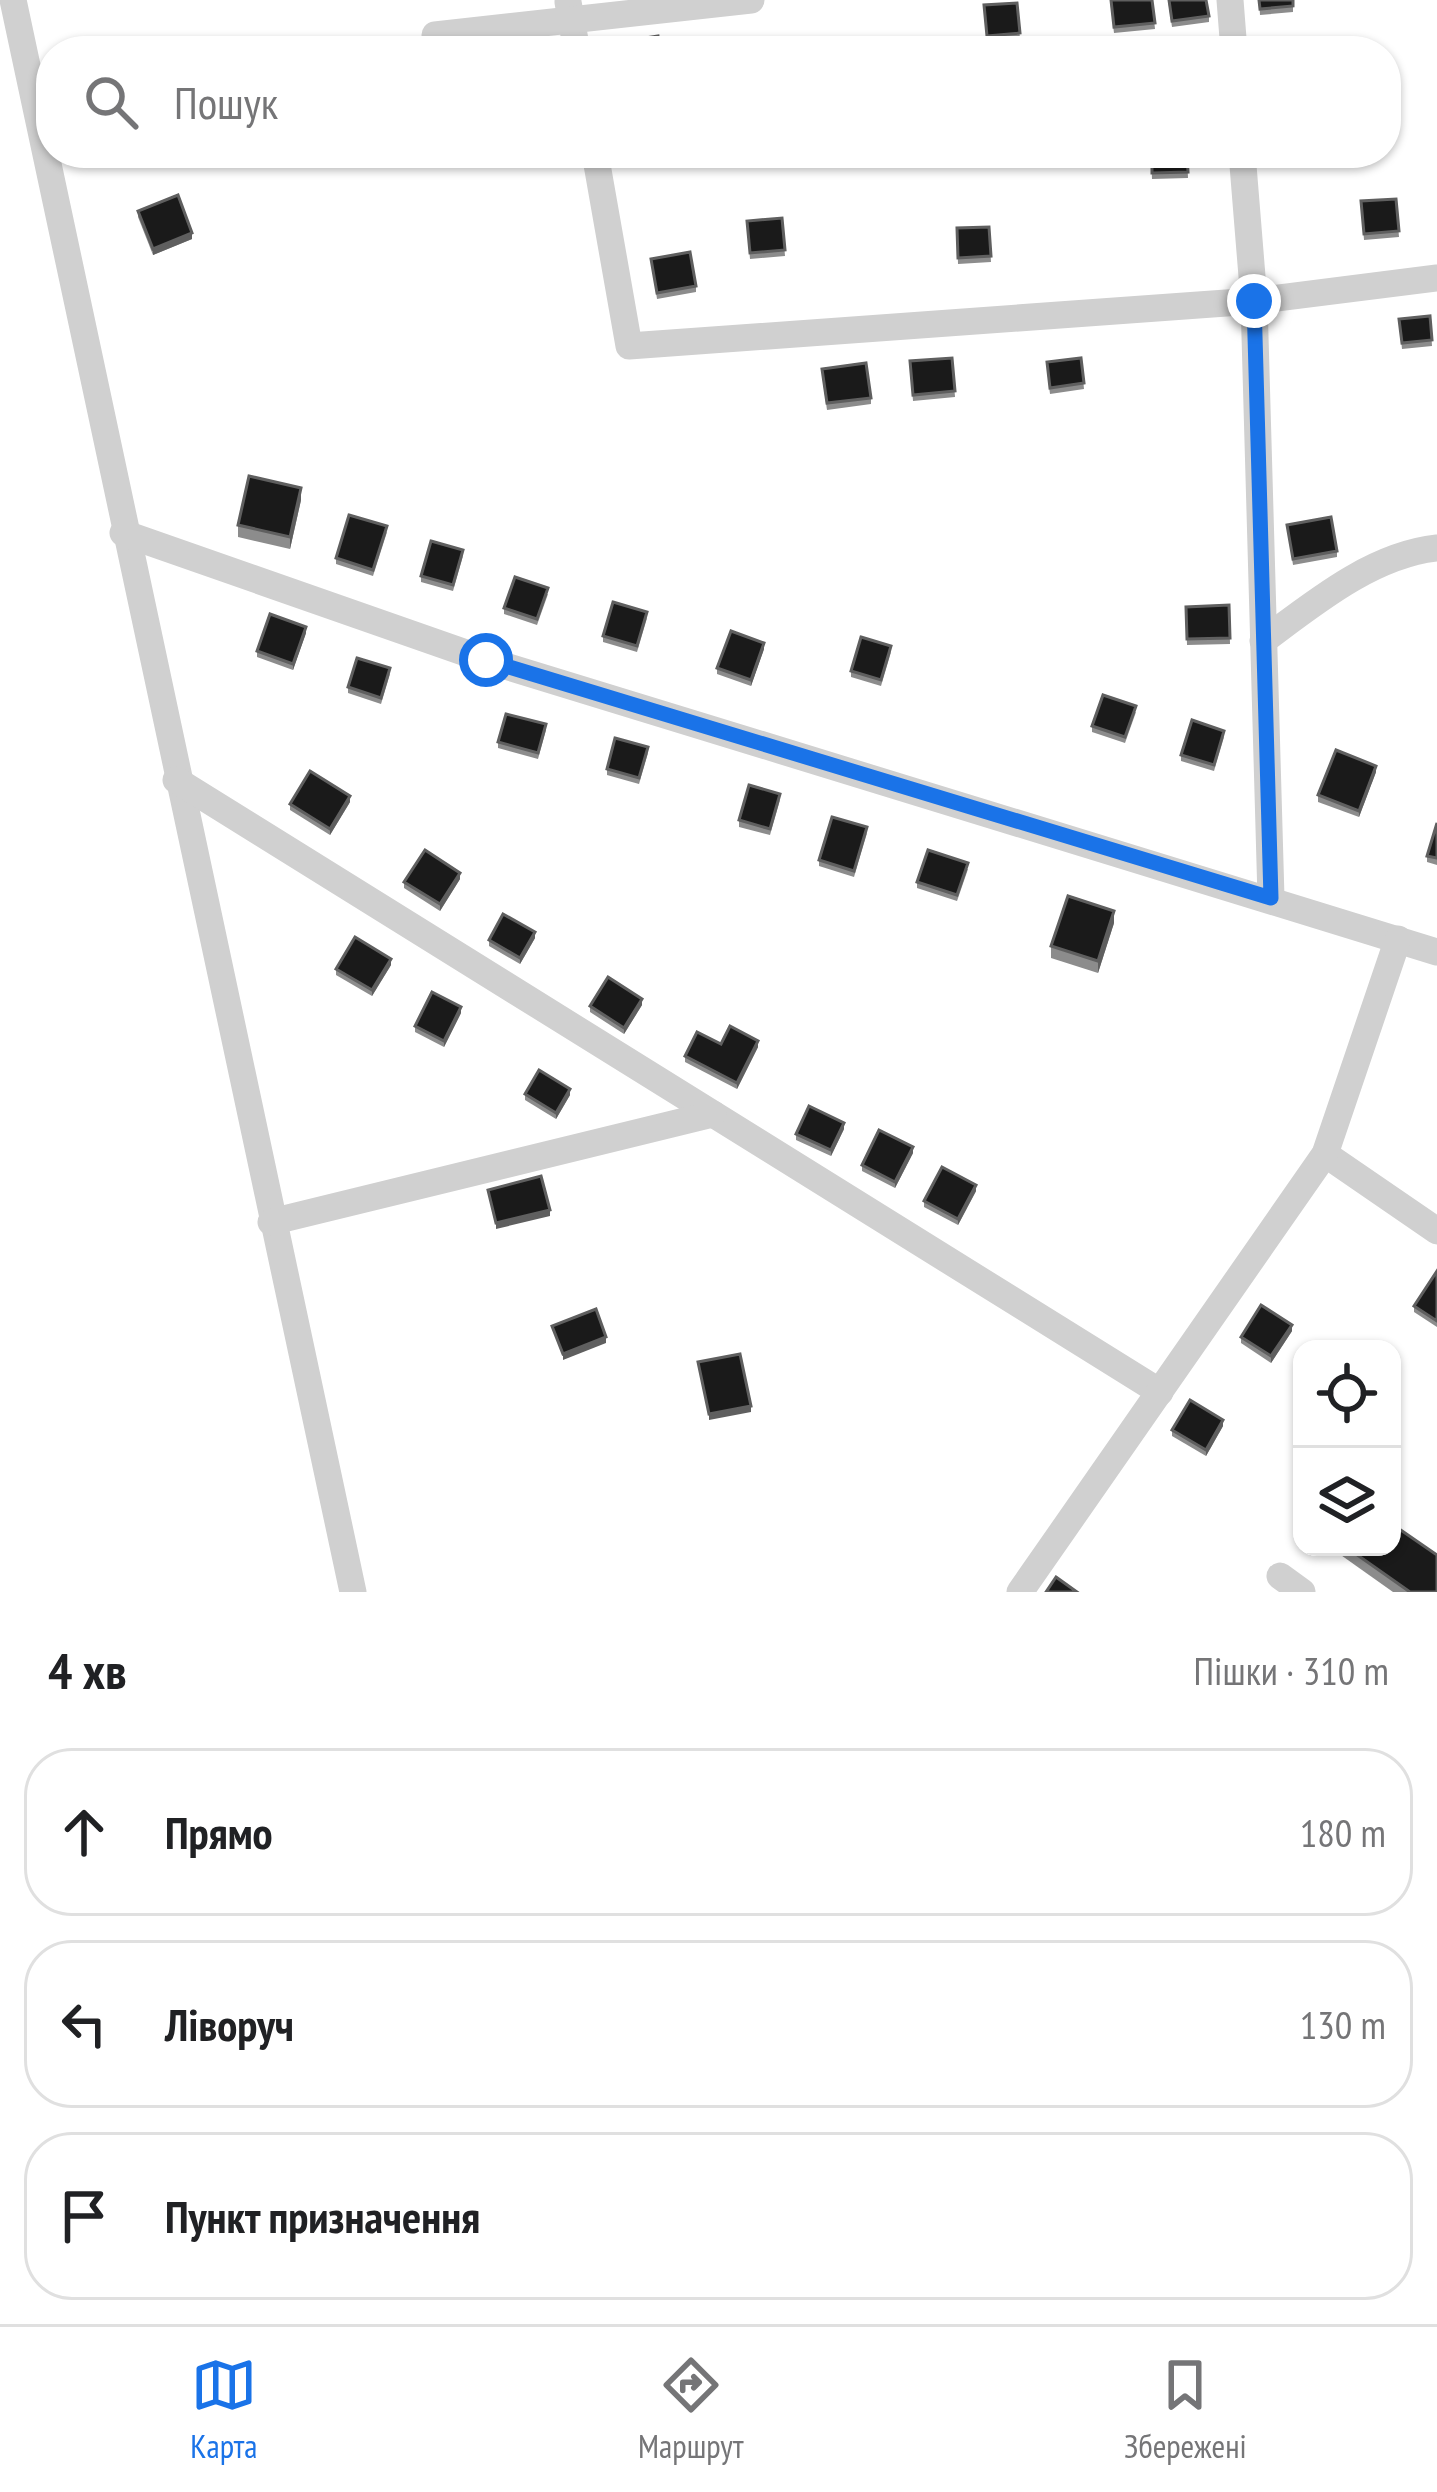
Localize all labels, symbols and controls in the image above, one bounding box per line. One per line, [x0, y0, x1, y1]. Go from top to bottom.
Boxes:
search box [36, 36, 1401, 168]
icon: search [78, 69, 144, 135]
text: Пошук [174, 73, 278, 131]
route end [1227, 274, 1281, 328]
route start [459, 633, 513, 687]
map controls [1293, 1340, 1401, 1556]
button: locate [1293, 1340, 1401, 1448]
button: layers [1293, 1448, 1401, 1556]
text: 4 хв [48, 1637, 127, 1703]
text: Пішки · 310 m [1193, 1645, 1389, 1696]
icon: ahead [51, 1799, 117, 1865]
text: Прямо [165, 1803, 273, 1861]
text: 180 m [1300, 1807, 1386, 1858]
icon: left [51, 1991, 117, 2057]
text: Ліворуч [165, 1995, 294, 2053]
text: 130 m [1300, 1999, 1386, 2050]
icon: arrive [51, 2183, 117, 2249]
text: Пункт призначення [165, 2187, 480, 2245]
tab: Карта [190, 2352, 258, 2467]
tab: Маршрут [638, 2352, 743, 2467]
tab: Збережені [1124, 2352, 1247, 2467]

